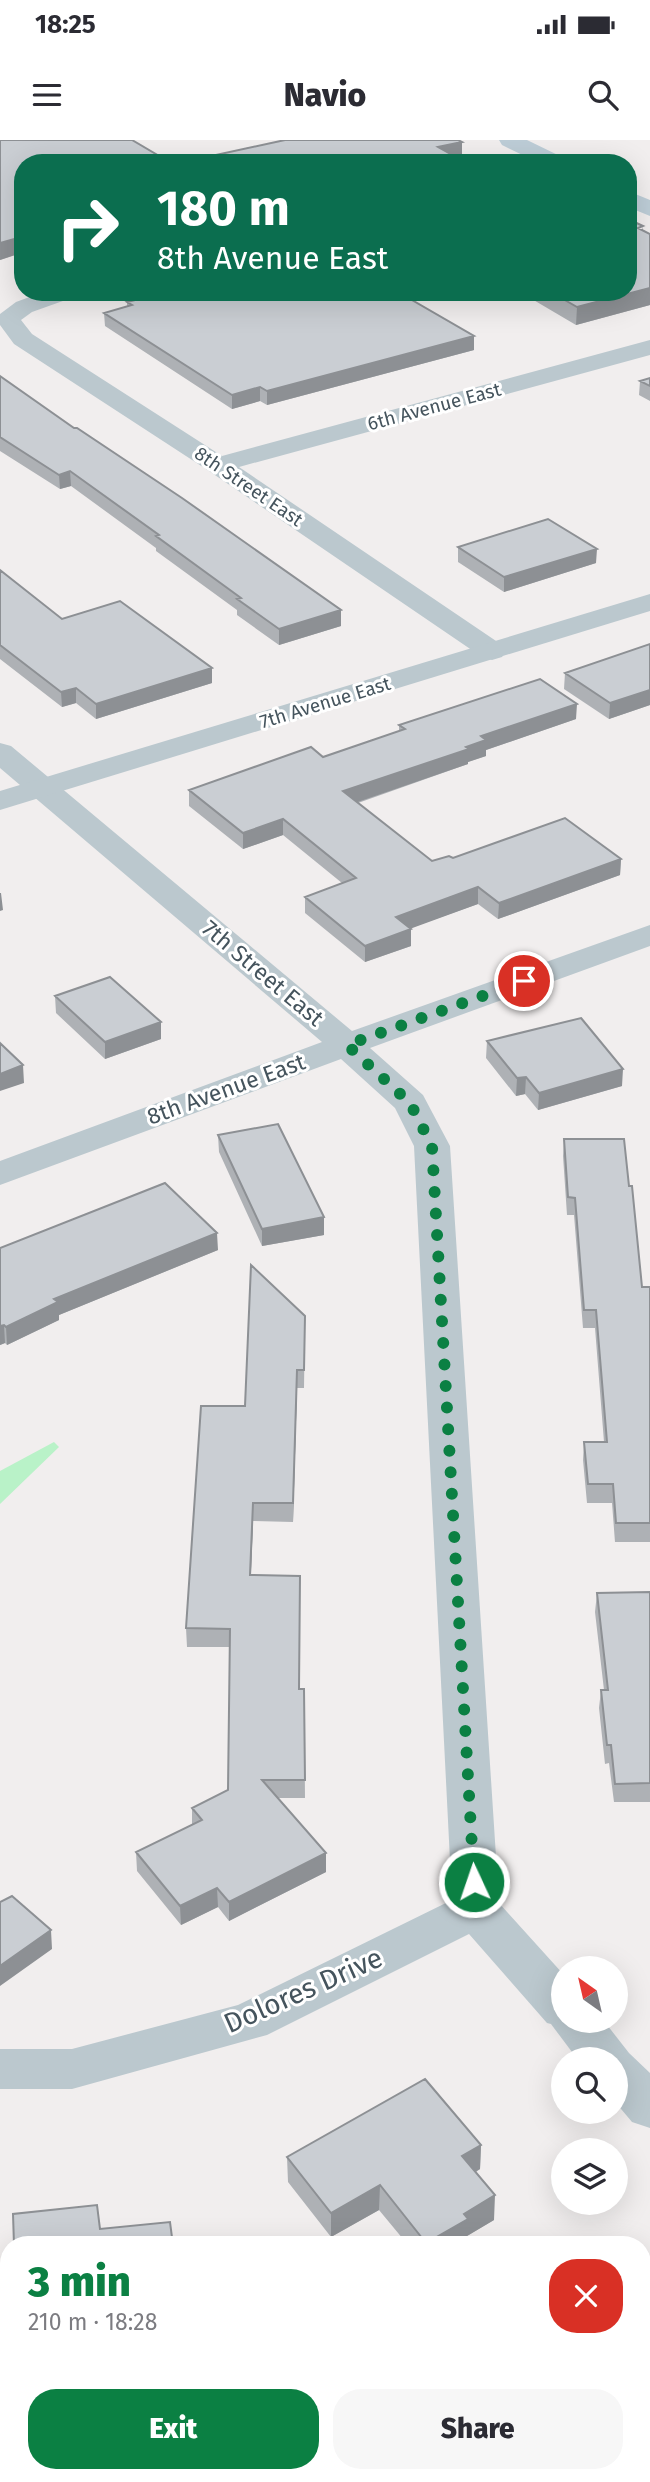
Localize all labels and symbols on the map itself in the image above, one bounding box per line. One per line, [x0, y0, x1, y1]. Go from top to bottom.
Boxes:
street label: 6th Avenue East [365, 378, 503, 435]
street label: 8th Street East [190, 442, 307, 531]
street label: 7th Avenue East [257, 672, 393, 733]
street label: 7th Street East [197, 914, 330, 1032]
pin [494, 951, 554, 1011]
street label: 8th Avenue East [143, 1047, 310, 1131]
position arrow [437, 1845, 511, 1919]
street label: Dolores Drive [219, 1941, 388, 2040]
north arrow [551, 1956, 628, 2034]

